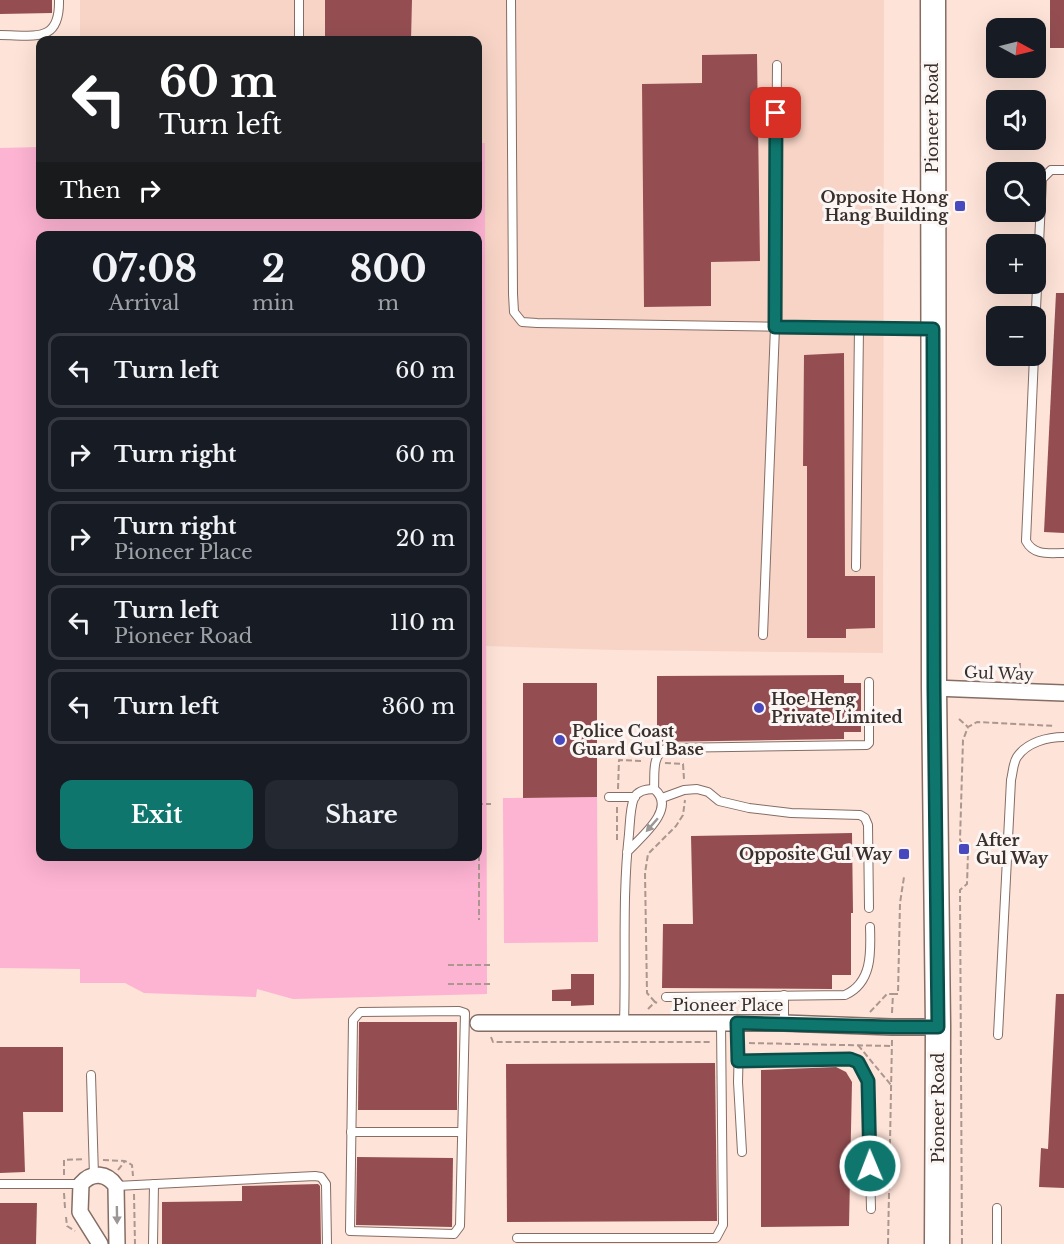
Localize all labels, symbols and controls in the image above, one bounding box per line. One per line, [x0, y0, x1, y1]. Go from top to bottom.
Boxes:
north arrow [986, 18, 1046, 78]
map controls [986, 18, 1046, 366]
text: 60 m [159, 56, 277, 108]
icon: left [60, 60, 138, 138]
street label: Pioneer Road [922, 62, 942, 173]
pin [750, 87, 801, 138]
button: sound [986, 90, 1046, 150]
icon: arrive [759, 96, 792, 129]
text: Turn left [159, 108, 282, 141]
button: search [986, 162, 1046, 222]
icon: right [133, 174, 166, 207]
text: Then [60, 177, 121, 204]
place label: Opposite Hong Hang Building [820, 187, 949, 225]
marker: Opposite Hong Hang Building [953, 199, 967, 213]
button: + [986, 234, 1046, 294]
text: 07:08 [91, 247, 197, 292]
text: 2 [262, 247, 285, 292]
text: 800 [350, 247, 427, 292]
text: Arrival [109, 291, 180, 315]
text: min [252, 291, 294, 315]
text: m [377, 291, 399, 315]
button: − [986, 306, 1046, 366]
icon: left [63, 354, 96, 387]
text: Turn left [114, 357, 219, 384]
text: 60 m [395, 357, 455, 384]
icon: right [63, 438, 96, 471]
text: Turn right [114, 441, 236, 468]
text: 60 m [395, 441, 455, 468]
text: Turn right [114, 513, 236, 540]
icon: right [63, 522, 96, 555]
text: 20 m [396, 525, 455, 552]
text: Pioneer Place [114, 540, 253, 564]
text: Turn left [114, 597, 219, 624]
icon: left [63, 606, 96, 639]
text: 110 m [390, 609, 455, 636]
text: Pioneer Road [114, 624, 252, 648]
street label: Gul Way [964, 662, 1035, 684]
place label: Hoe Heng Private Limited [771, 689, 903, 727]
icon: left [63, 690, 96, 723]
text: Turn left [114, 693, 219, 720]
text: 360 m [382, 693, 455, 720]
marker: Hoe Heng Private Limited [752, 701, 766, 715]
place label: Police Coast Guard Gul Base [572, 721, 704, 759]
marker: Police Coast Guard Gul Base [553, 733, 567, 747]
button: Exit [60, 780, 253, 849]
button: Share [265, 780, 458, 849]
one-way arrow [645, 817, 658, 833]
place label: After Gul Way [975, 830, 1049, 868]
marker: After Gul Way [957, 842, 971, 856]
place label: Opposite Gul Way [739, 844, 893, 864]
marker: Opposite Gul Way [897, 847, 911, 861]
street label: Pioneer Place [673, 995, 783, 1015]
street label: Pioneer Road [928, 1052, 948, 1163]
position arrow [838, 1134, 902, 1198]
one-way arrow [112, 1206, 122, 1225]

